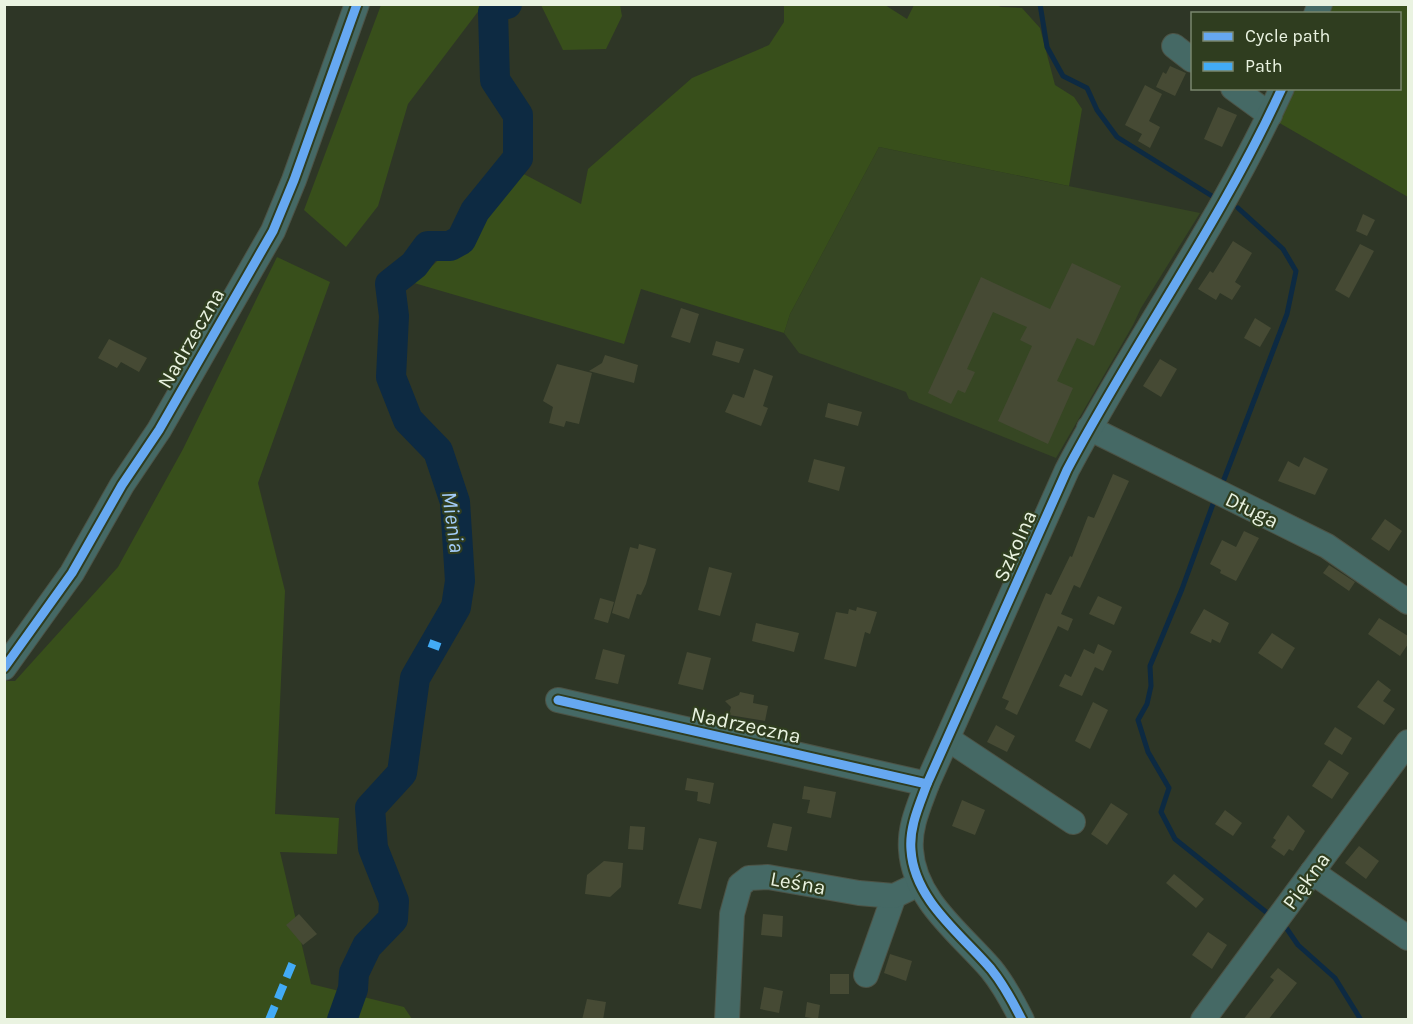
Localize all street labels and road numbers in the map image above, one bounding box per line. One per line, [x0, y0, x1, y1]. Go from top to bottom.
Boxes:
street label: Nadrzeczna [153, 284, 229, 392]
street label: Długa [1222, 487, 1282, 533]
street label: Szkolna [989, 506, 1041, 586]
street label: Nadrzeczna [689, 702, 803, 748]
street label: Piękna [1277, 848, 1335, 914]
street label: Leśna [768, 866, 828, 900]

